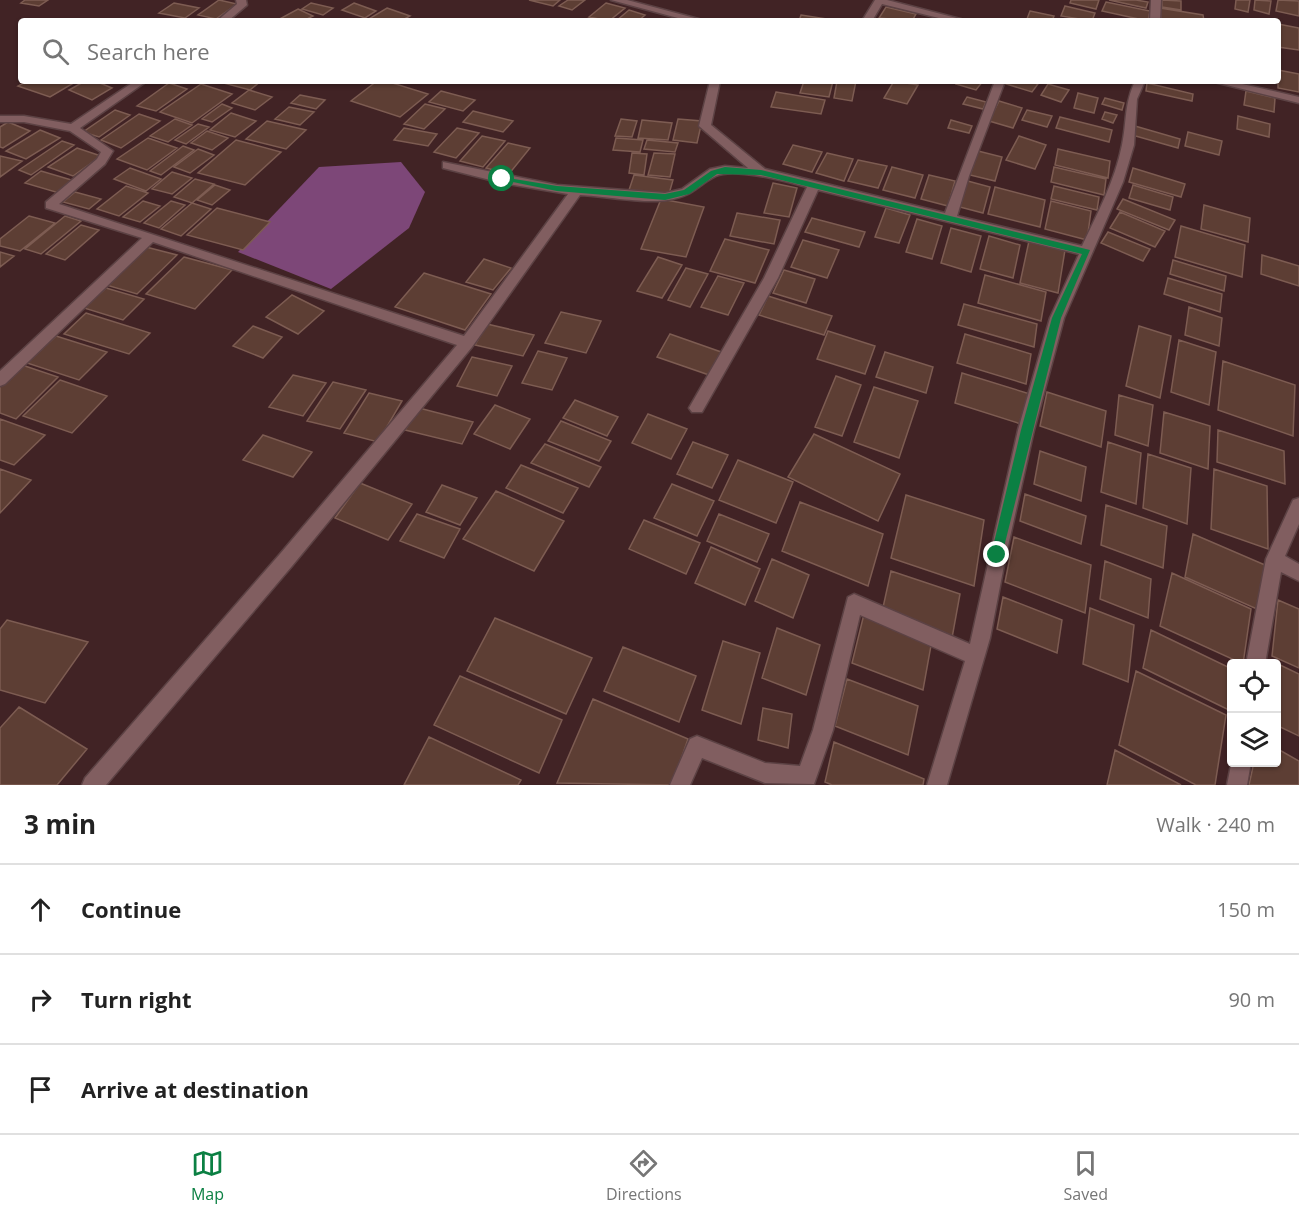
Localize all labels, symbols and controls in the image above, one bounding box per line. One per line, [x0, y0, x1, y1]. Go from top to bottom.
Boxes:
search box [18, 18, 1281, 84]
icon: search [39, 35, 72, 68]
text: Search here [87, 36, 210, 66]
route start [488, 165, 514, 191]
route end [983, 541, 1009, 567]
map controls [1227, 659, 1281, 767]
button: locate [1227, 659, 1281, 713]
button: layers [1227, 713, 1281, 767]
text: 3 min [24, 806, 96, 842]
text: Walk · 240 m [1156, 811, 1275, 838]
icon: ahead [24, 893, 57, 926]
text: Continue [81, 894, 181, 924]
text: 150 m [1217, 896, 1275, 923]
icon: right [24, 983, 57, 1016]
text: Turn right [81, 984, 192, 1014]
text: 90 m [1228, 986, 1275, 1013]
icon: arrive [24, 1073, 57, 1106]
text: Arrive at destination [81, 1074, 309, 1104]
tab: Map [191, 1147, 224, 1205]
tab: Directions [606, 1147, 682, 1205]
tab: Saved [1064, 1147, 1108, 1205]

